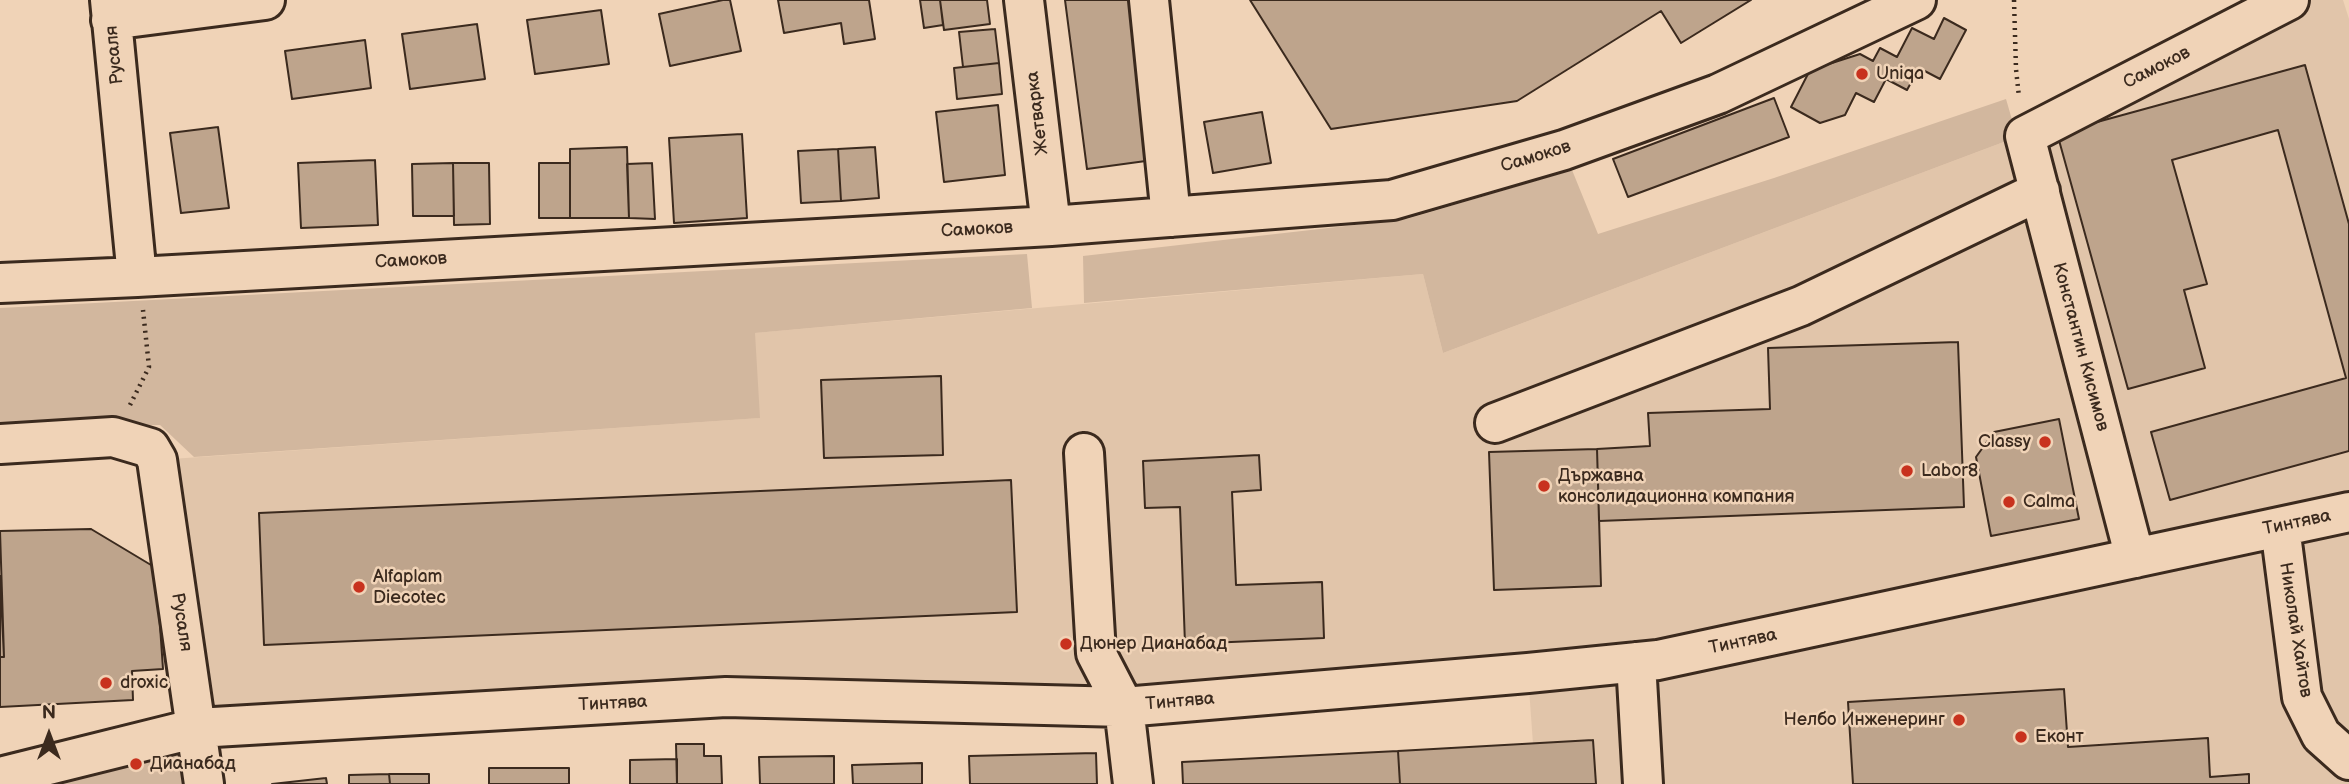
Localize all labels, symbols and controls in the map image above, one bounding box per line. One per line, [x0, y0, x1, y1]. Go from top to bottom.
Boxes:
street label: Русаля [101, 24, 129, 86]
street label: Самоков [2120, 42, 2194, 94]
place label: Uniqa [1876, 63, 1924, 85]
marker: Uniqa [1854, 66, 1870, 82]
street label: Жетварка [1022, 70, 1054, 156]
street label: Самоков [1498, 136, 1574, 178]
street label: Самоков [940, 217, 1014, 243]
street label: Самоков [374, 248, 448, 274]
street label: Константин Кисимов [2047, 260, 2113, 434]
place label: Classy [1978, 431, 2031, 453]
marker: Classy [2037, 434, 2053, 450]
place label: Labor8 [1921, 460, 1978, 482]
marker: Labor8 [1899, 463, 1915, 479]
place label: Държавна консолидационна компания [1558, 465, 1794, 508]
marker: Държавна консолидационна компания [1536, 478, 1552, 494]
place label: Calma [2023, 491, 2075, 513]
marker: Calma [2001, 494, 2017, 510]
street label: Тинтява [2261, 505, 2333, 541]
street label: Николай Хайтов [2274, 561, 2316, 699]
place label: Alfaplam Diecotec [373, 566, 446, 608]
marker: Alfaplam Diecotec [351, 579, 367, 595]
street label: Русаля [166, 591, 196, 653]
street label: Тинтява [1707, 624, 1779, 660]
place label: Дюнер Дианабад [1080, 633, 1227, 655]
marker: Дюнер Дианабад [1058, 636, 1074, 652]
place label: droxic [120, 672, 168, 694]
marker: droxic [98, 675, 114, 691]
street label: Тинтява [1145, 688, 1215, 716]
street label: Тинтява [578, 691, 648, 717]
north arrow [14, 700, 84, 770]
text: N [42, 702, 56, 725]
place label: Нелбо Инженеринг [1784, 709, 1945, 731]
marker: Нелбо Инженеринг [1951, 712, 1967, 728]
place label: Еконт [2035, 726, 2084, 748]
marker: Еконт [2013, 729, 2029, 745]
place label: Дианабад [150, 753, 236, 775]
marker: Дианабад [128, 756, 144, 772]

